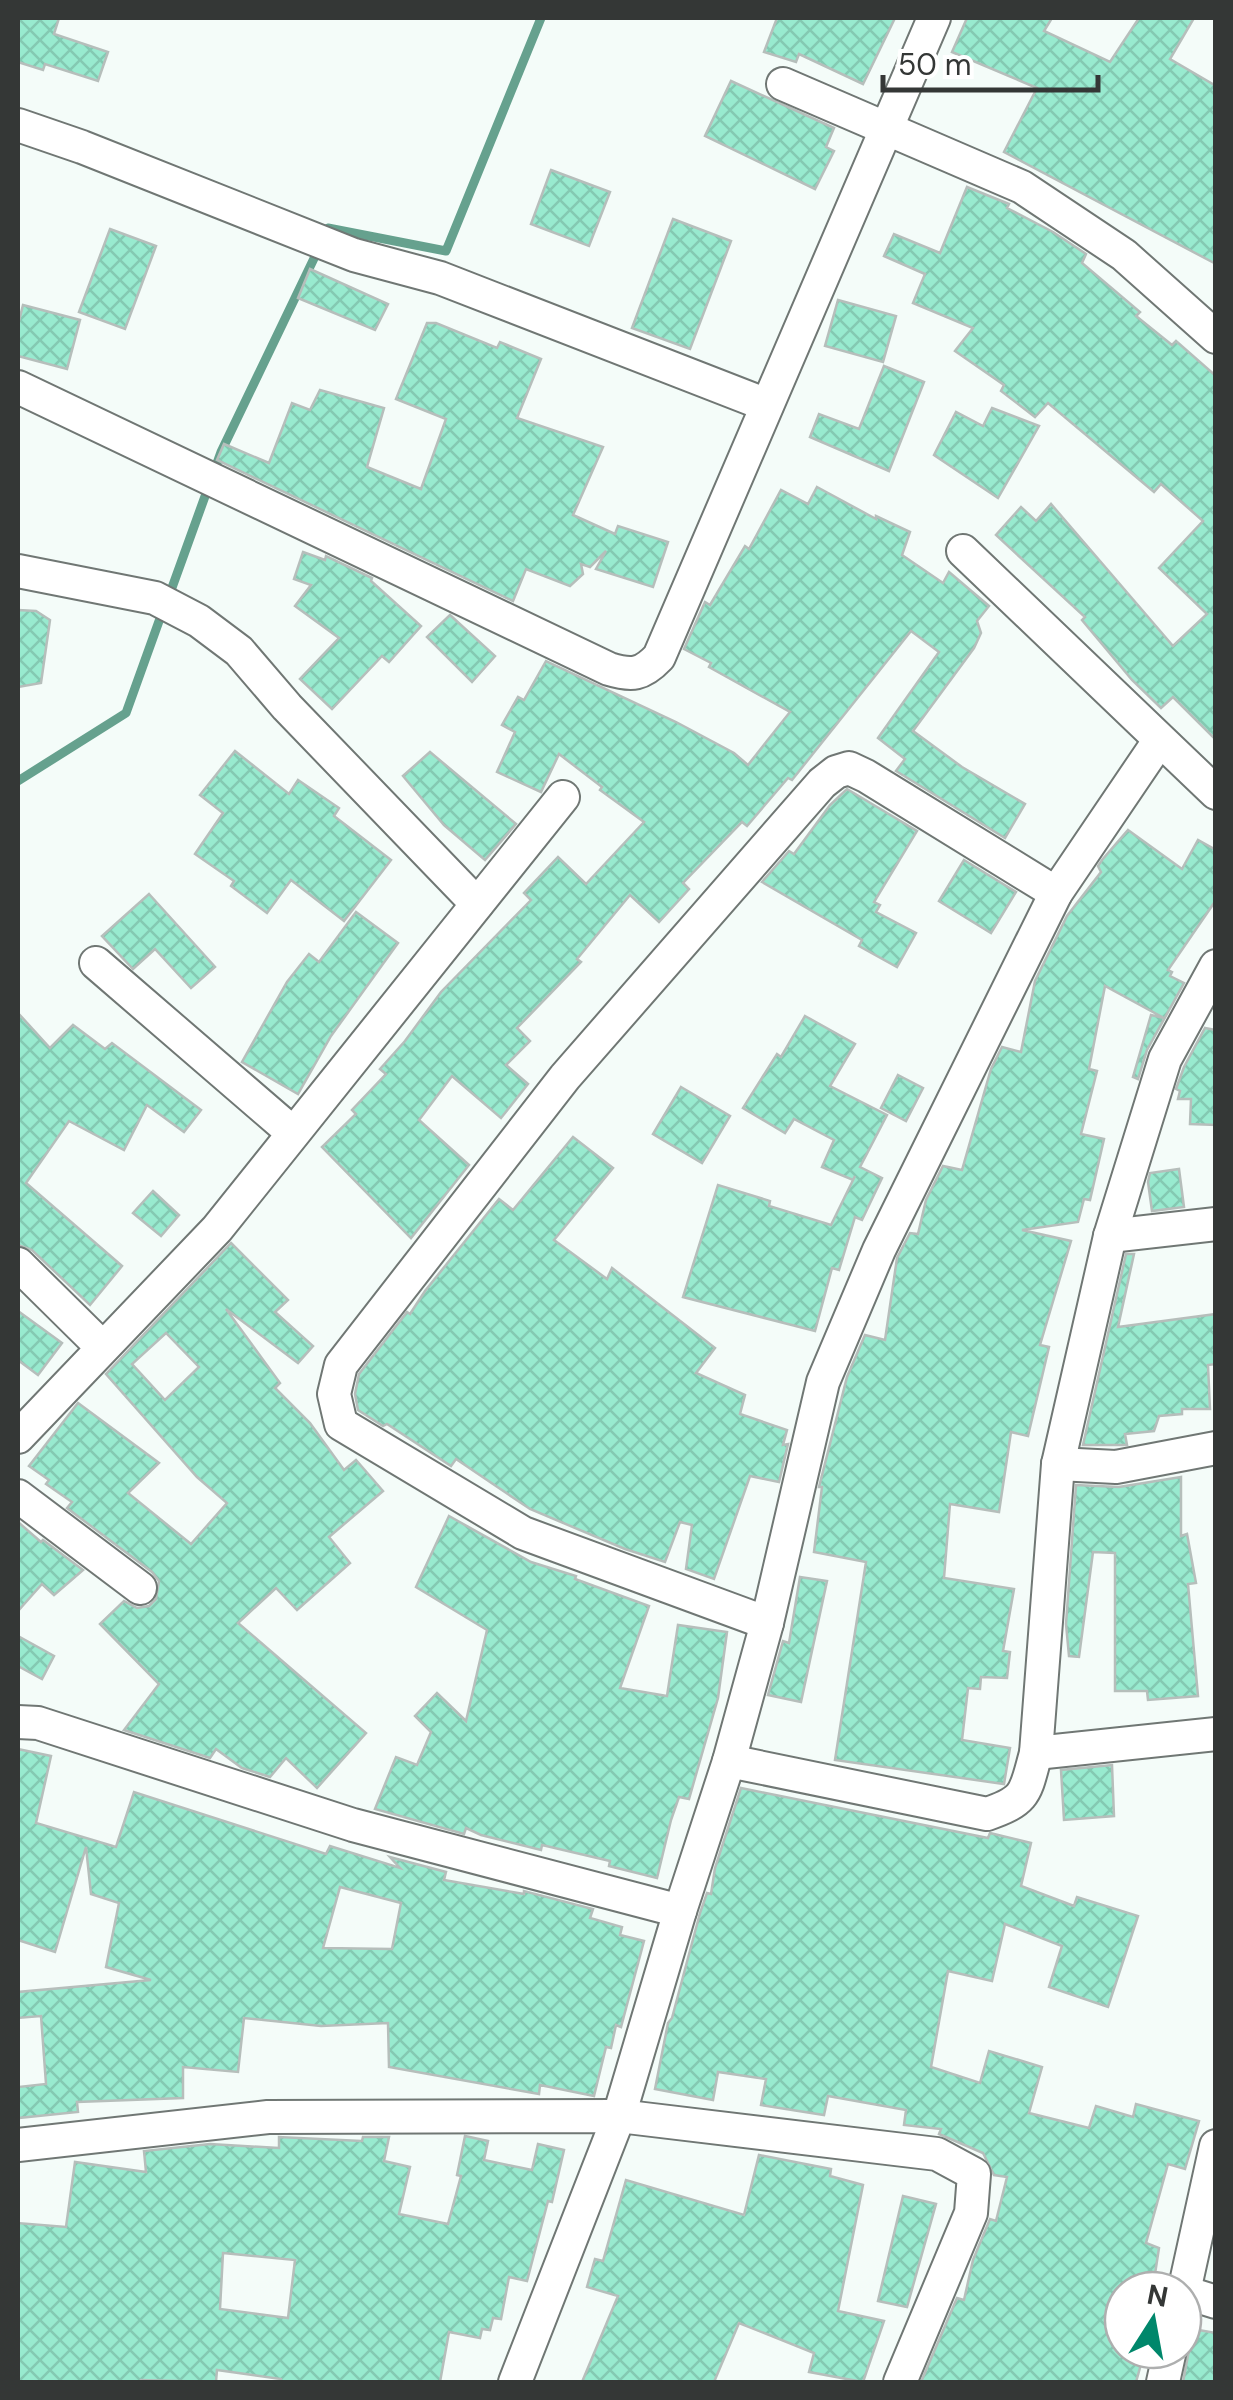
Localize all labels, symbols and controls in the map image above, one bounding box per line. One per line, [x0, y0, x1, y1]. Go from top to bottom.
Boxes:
scale bar [883, 30, 1098, 92]
text: 50 m [898, 45, 972, 84]
north arrow [1103, 2270, 1203, 2370]
text: N [1144, 2276, 1171, 2316]

